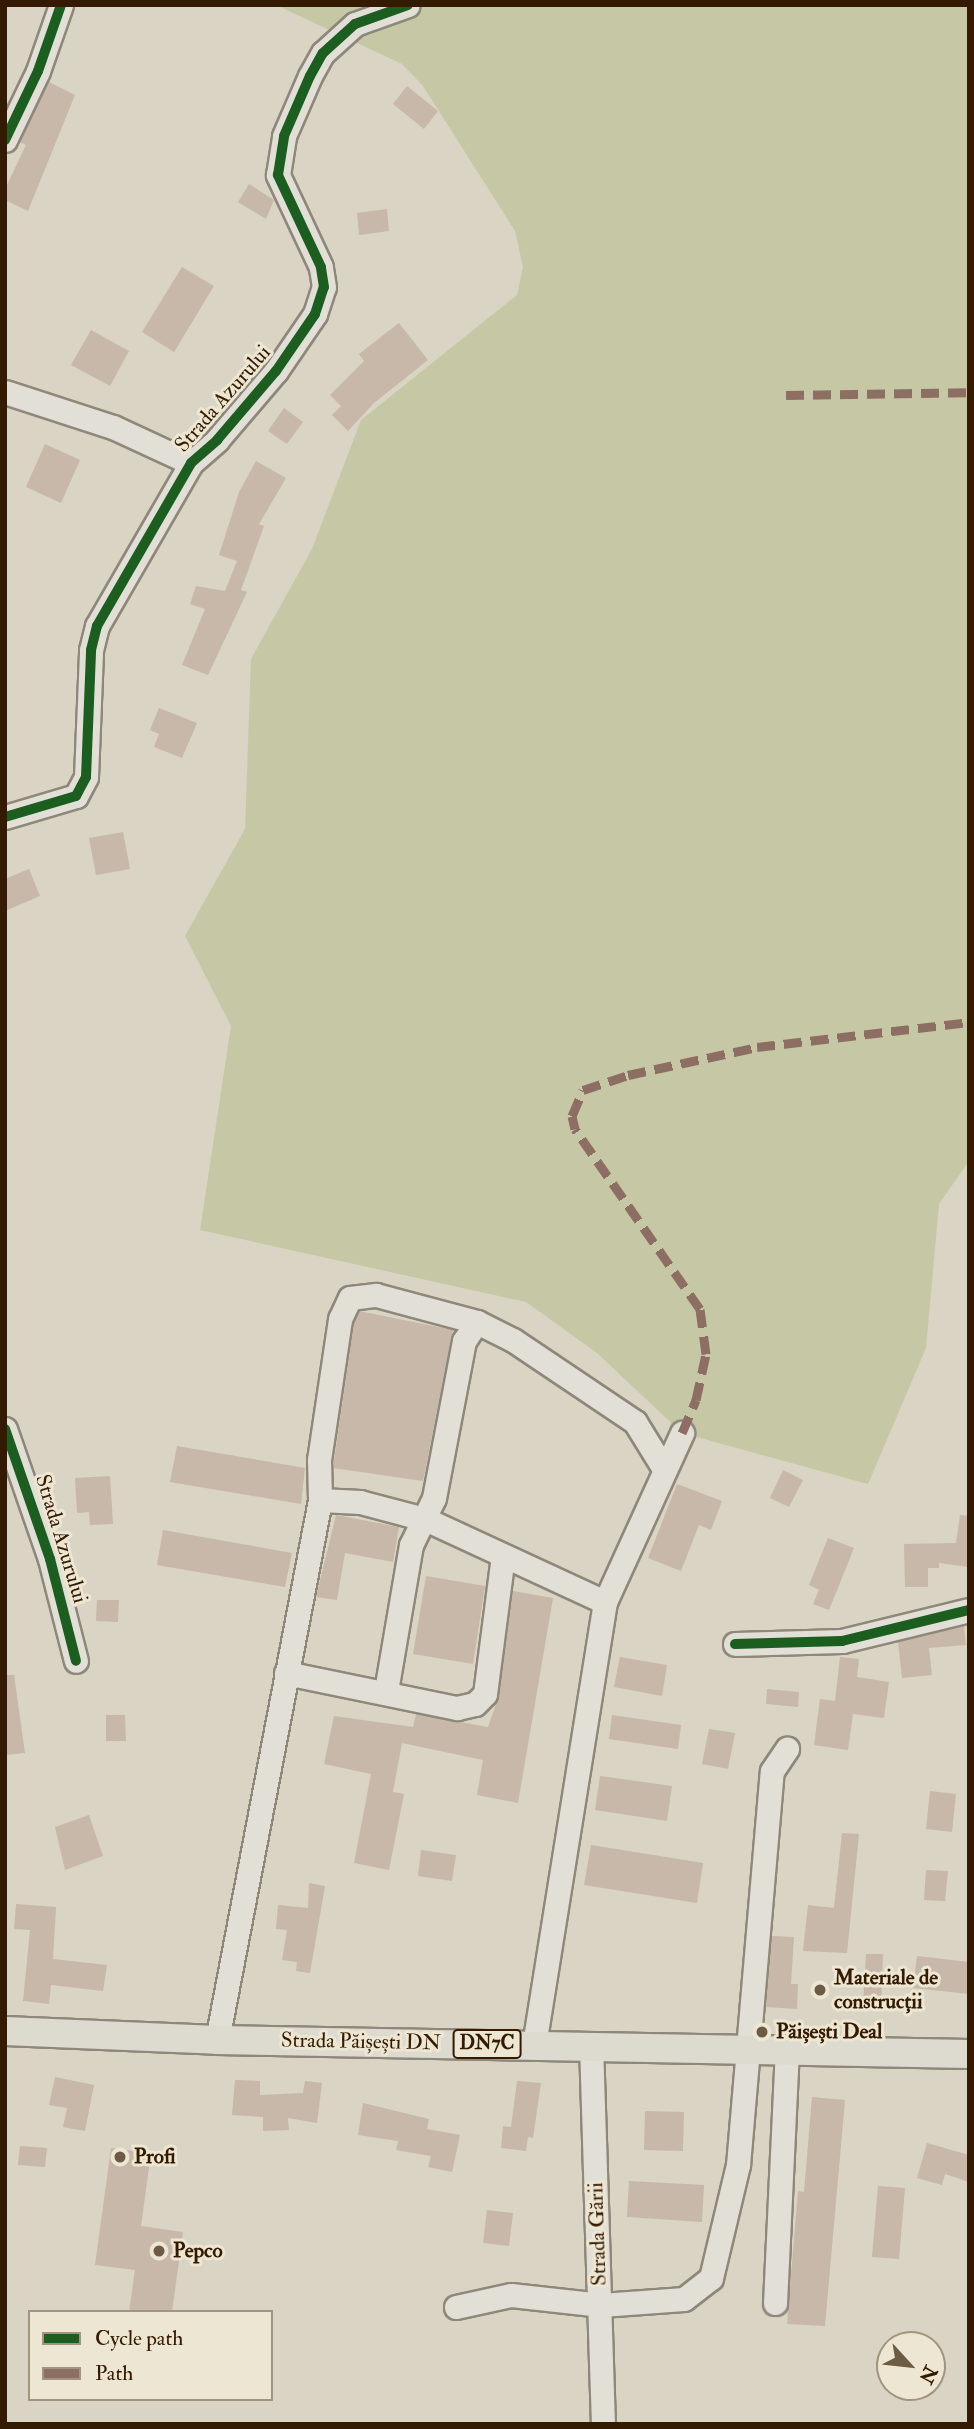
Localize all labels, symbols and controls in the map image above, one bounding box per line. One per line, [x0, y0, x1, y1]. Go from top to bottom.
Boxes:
street label: Strada Azurului [170, 340, 276, 458]
street label: Strada Azurului [29, 1472, 93, 1606]
place label: Materiale de construcții [834, 1965, 938, 2015]
marker: Materiale de construcții [812, 1982, 828, 1998]
place label: Păișești Deal [776, 2019, 882, 2045]
marker: Păișești Deal [754, 2024, 770, 2040]
street label: Strada Păișești DN [281, 2028, 441, 2056]
road number: DN7C [452, 2028, 522, 2060]
place label: Profi [134, 2144, 176, 2170]
marker: Profi [112, 2149, 128, 2165]
street label: Strada Gării [584, 2182, 612, 2286]
place label: Pepco [173, 2238, 223, 2264]
marker: Pepco [151, 2243, 167, 2259]
legend [28, 2310, 273, 2401]
text: Cycle path [95, 2325, 183, 2352]
north arrow [876, 2331, 946, 2401]
text: Path [95, 2360, 133, 2387]
text: N [913, 2362, 942, 2388]

